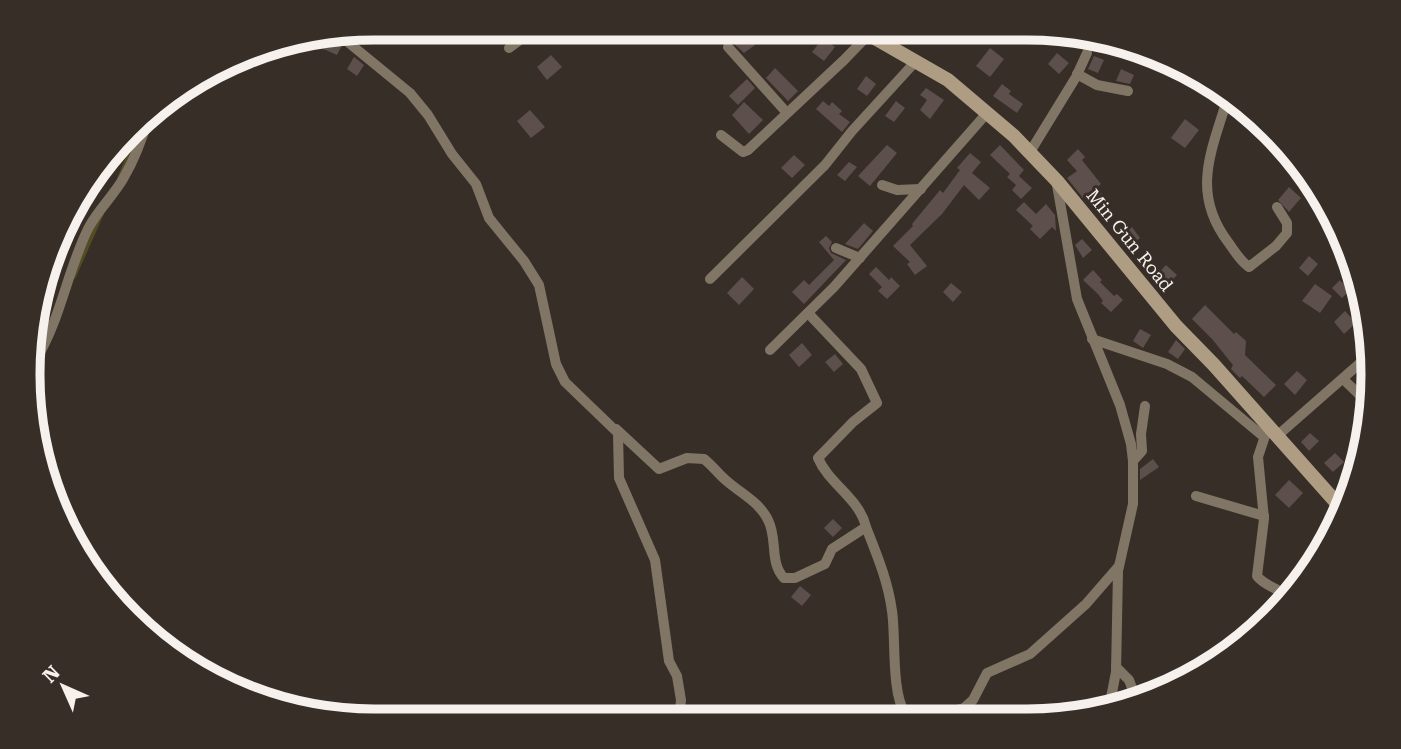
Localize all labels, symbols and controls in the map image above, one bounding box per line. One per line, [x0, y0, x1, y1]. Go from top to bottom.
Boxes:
street label: Min Gun Road [1082, 185, 1178, 296]
north arrow [28, 651, 98, 721]
text: N [38, 661, 65, 688]

